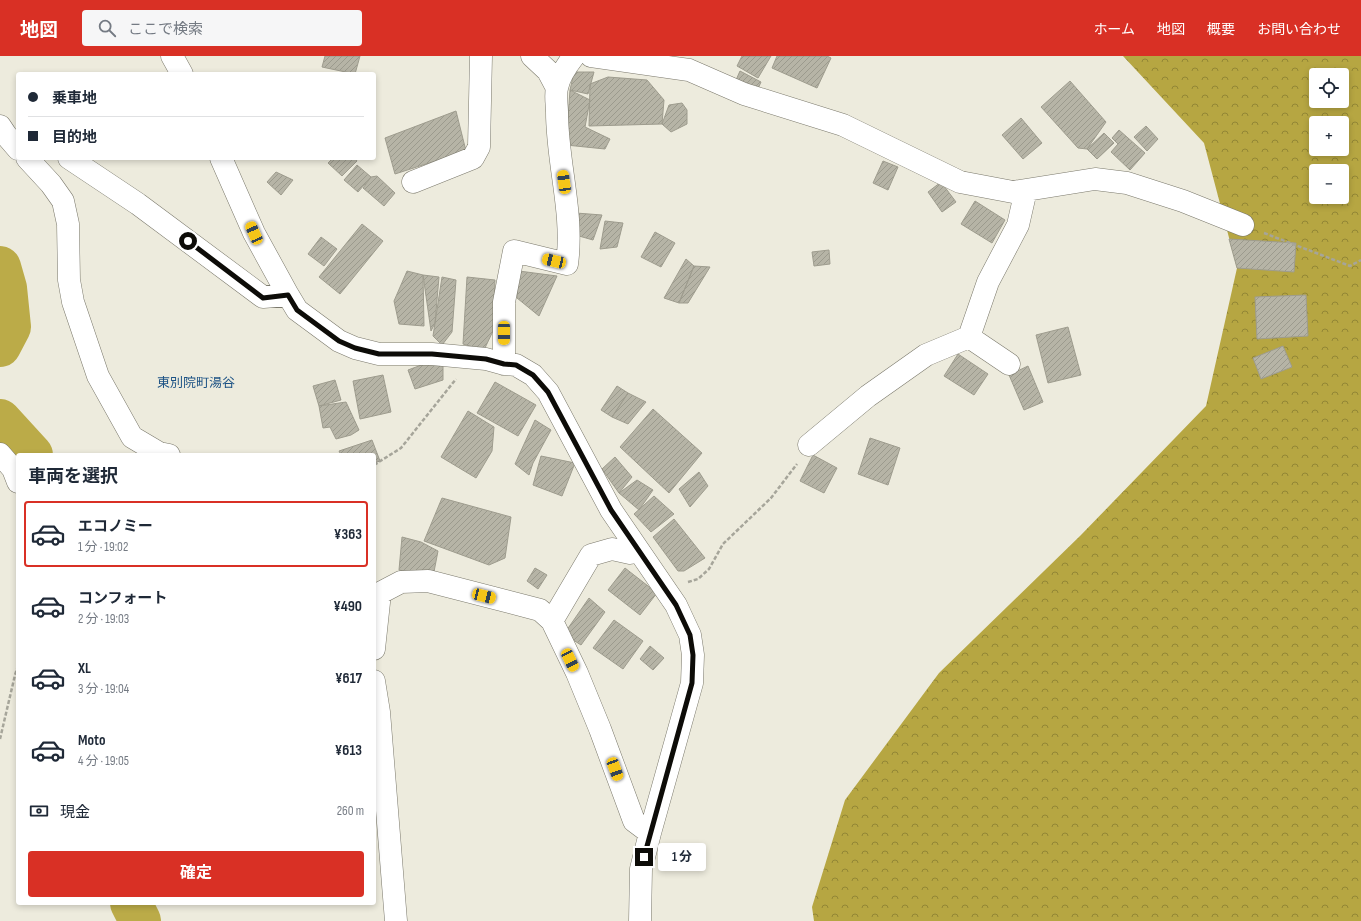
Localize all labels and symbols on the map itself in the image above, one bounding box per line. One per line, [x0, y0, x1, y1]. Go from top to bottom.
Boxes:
car [556, 169, 572, 195]
car [244, 220, 264, 246]
route start [179, 232, 197, 250]
car [541, 252, 567, 270]
car [498, 321, 510, 345]
district label: 東別院町湯谷 [157, 375, 235, 391]
car [471, 587, 497, 605]
car [559, 647, 581, 673]
car [605, 756, 625, 782]
callout: 1 分 [658, 843, 706, 871]
route end [635, 848, 653, 866]

